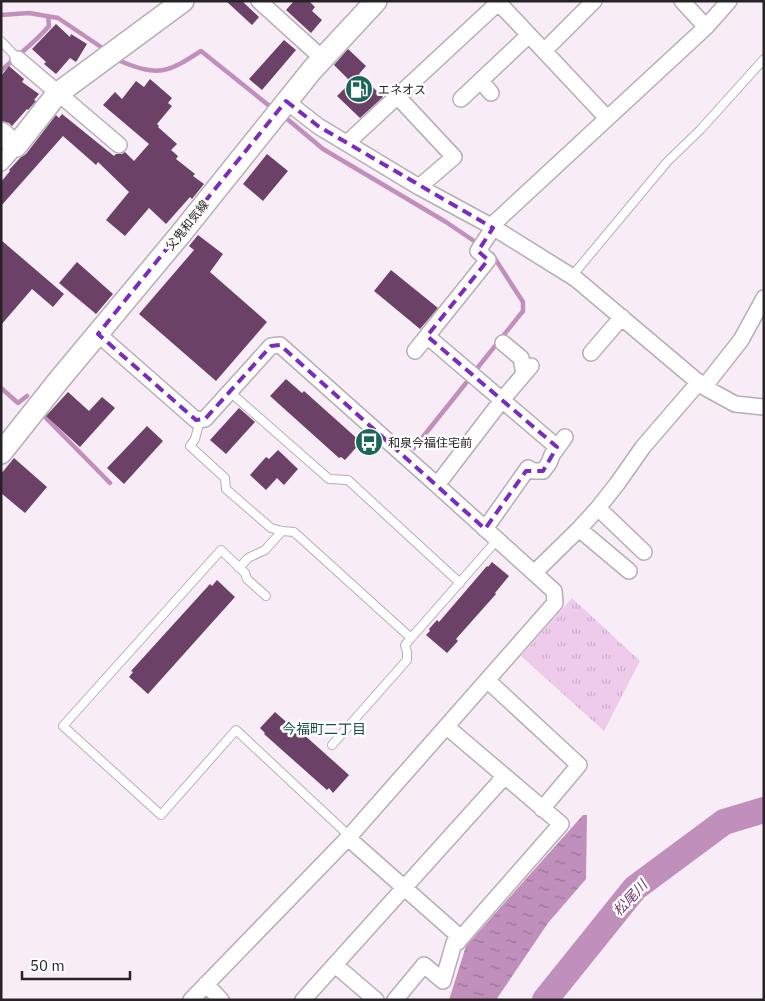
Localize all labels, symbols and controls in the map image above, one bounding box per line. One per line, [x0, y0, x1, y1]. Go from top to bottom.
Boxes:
fuel station icon: エネオス [344, 74, 374, 104]
place label: エネオス [378, 82, 426, 97]
street label: 父鬼和気線 [162, 197, 212, 253]
bus stop icon: 和泉今福住宅前 [354, 427, 384, 457]
place label: 和泉今福住宅前 [388, 435, 472, 450]
district label: 今福町二丁目 [282, 720, 366, 738]
water label: 松尾川 [609, 875, 652, 919]
scale bar [22, 948, 130, 980]
text: 50 m [30, 956, 65, 975]

